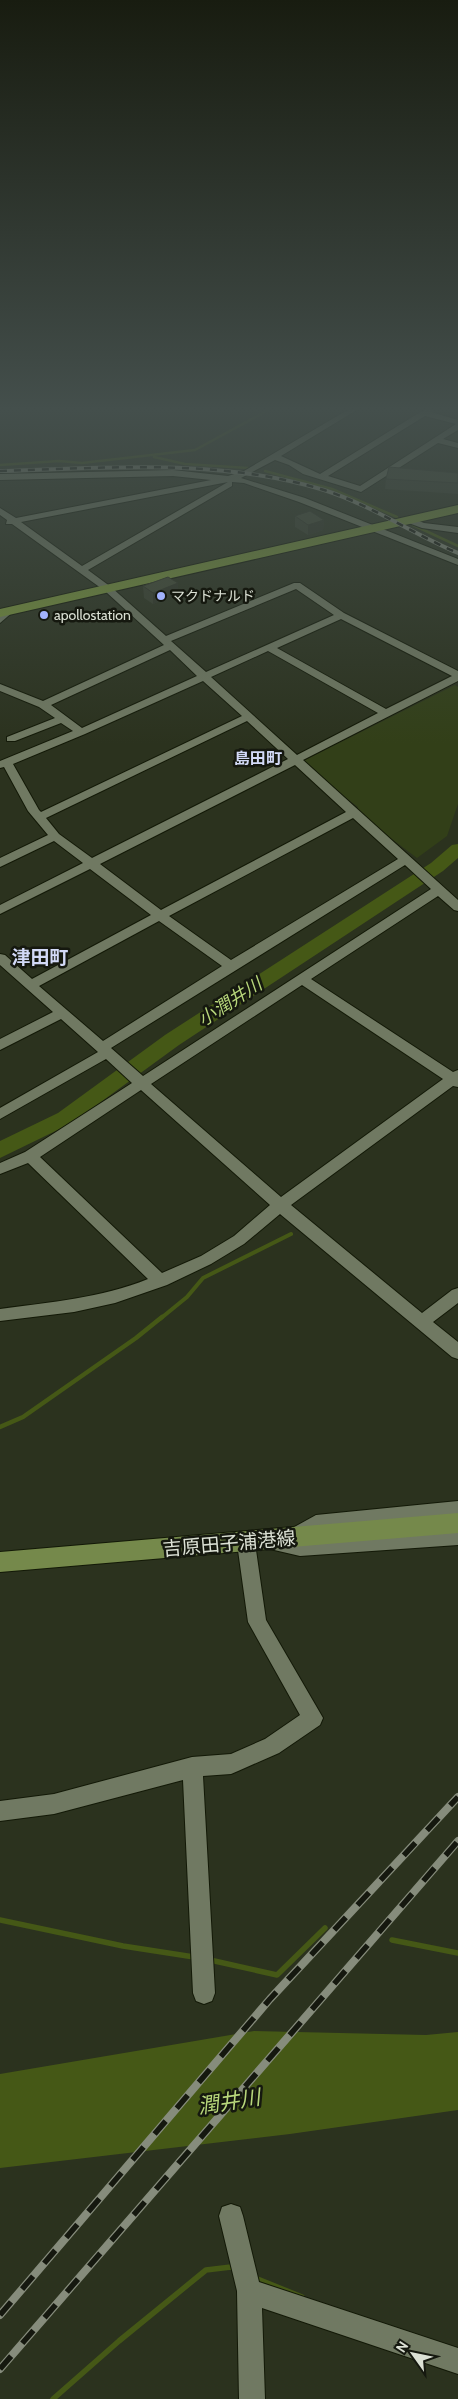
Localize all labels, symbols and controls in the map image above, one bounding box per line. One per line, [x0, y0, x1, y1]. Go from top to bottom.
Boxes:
place label: マクドナルド [171, 587, 255, 605]
marker: マクドナルド [155, 590, 167, 602]
place label: apollostation [54, 606, 131, 624]
marker: apollostation [38, 609, 50, 621]
district label: 島田町 [234, 749, 282, 768]
district label: 津田町 [11, 946, 69, 969]
water label: 小潤井川 [194, 972, 268, 1031]
street label: 吉原田子浦港線 [162, 1526, 296, 1561]
water label: 潤井川 [196, 2084, 264, 2119]
north arrow [388, 2329, 438, 2379]
text: N [392, 2338, 412, 2356]

